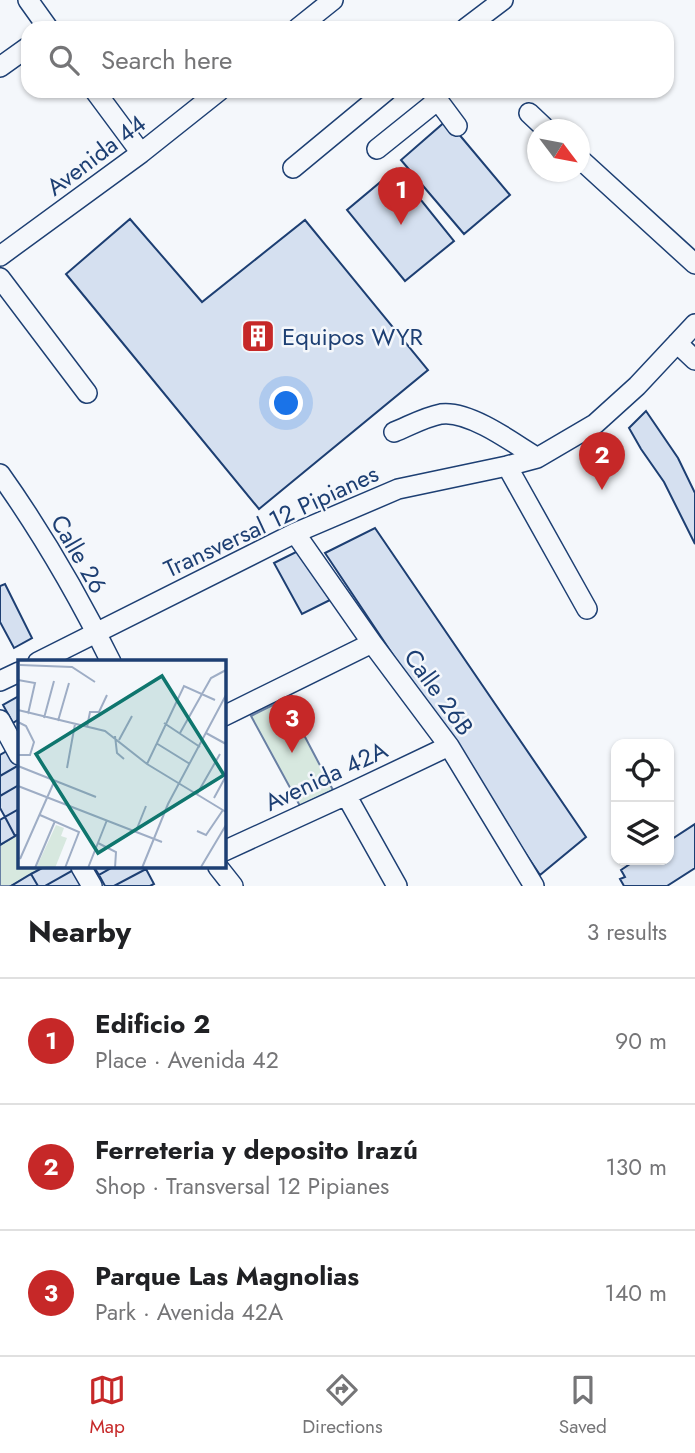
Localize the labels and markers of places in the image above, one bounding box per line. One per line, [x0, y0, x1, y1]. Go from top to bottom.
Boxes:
pin: 1 [378, 167, 424, 225]
building icon: Equipos WYR [239, 317, 277, 355]
place label: Equipos WYR [282, 319, 424, 354]
pin: 2 [579, 432, 625, 490]
pin: 3 [269, 695, 315, 753]

